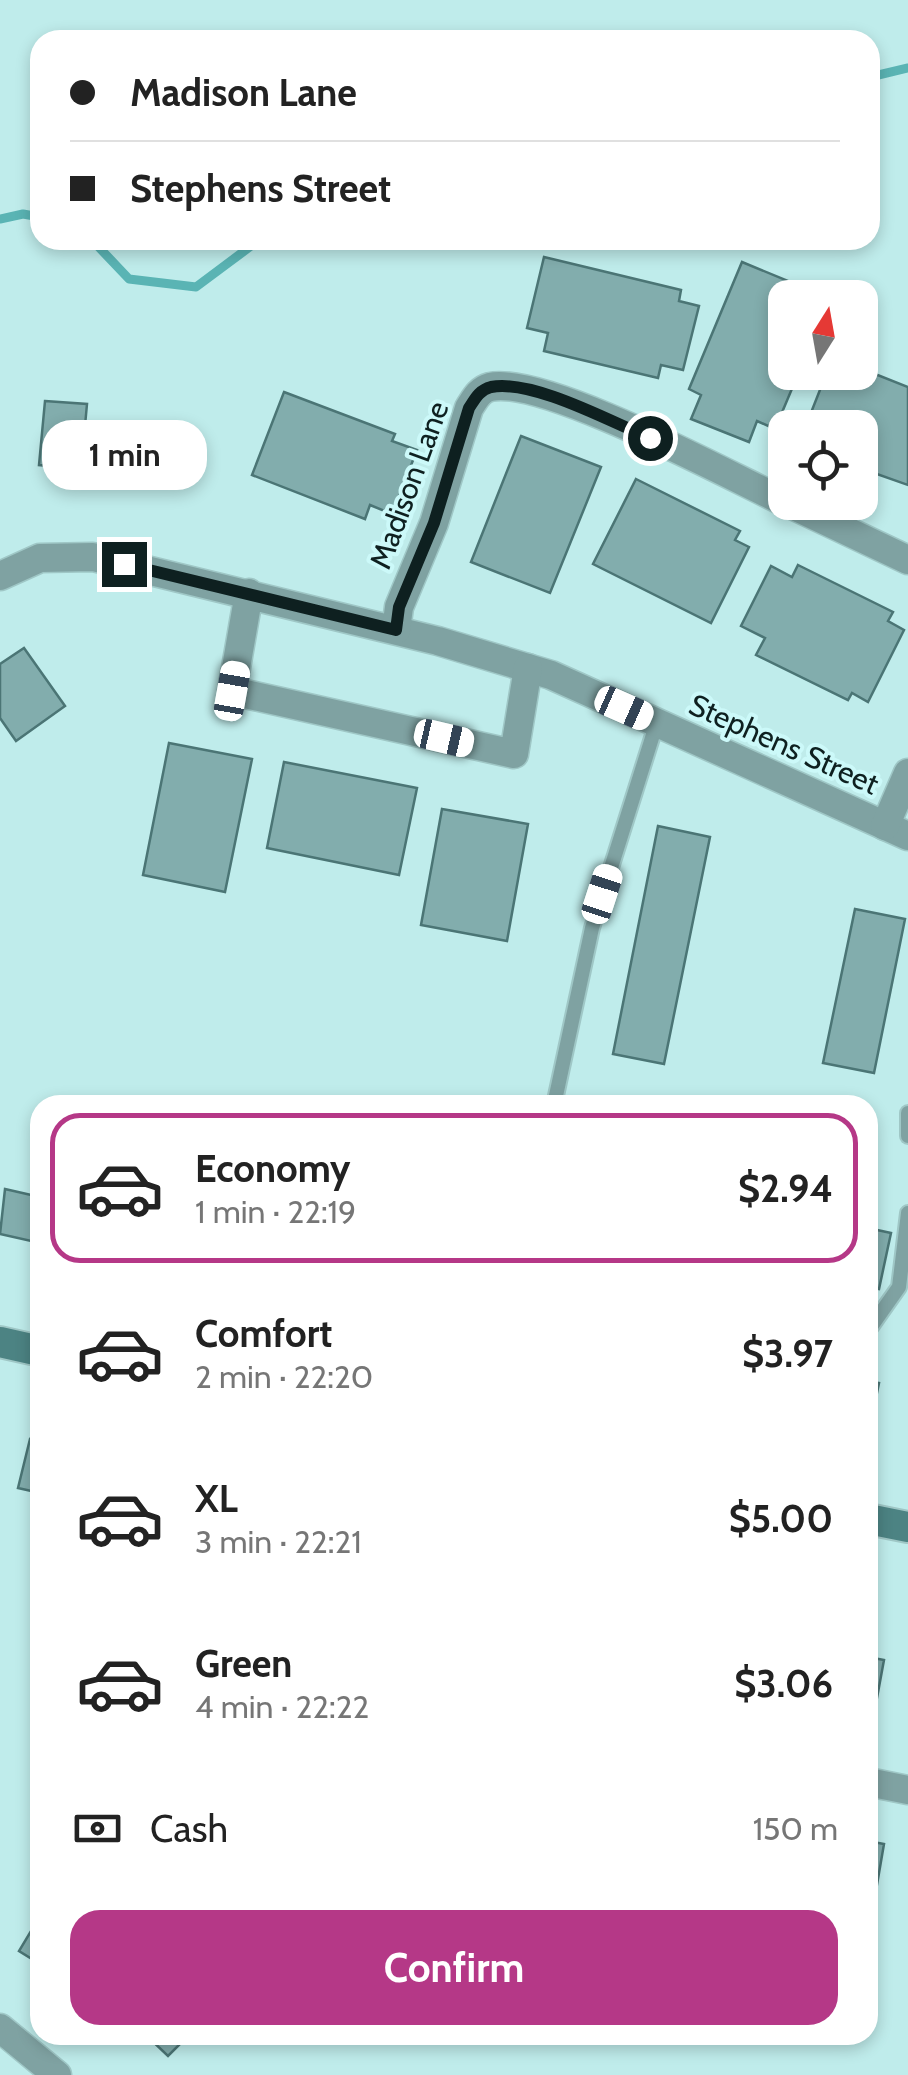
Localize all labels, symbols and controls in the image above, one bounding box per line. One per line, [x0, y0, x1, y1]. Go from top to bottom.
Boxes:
text: Madison Lane [130, 69, 357, 116]
text: Stephens Street [130, 165, 391, 212]
north arrow [768, 280, 878, 390]
map controls [768, 280, 878, 520]
street label: Madison Lane [362, 396, 456, 574]
button: locate [768, 410, 878, 520]
route start [628, 416, 673, 461]
callout: 1 min [42, 419, 206, 489]
text: 1 min [88, 435, 161, 474]
route end [102, 542, 147, 587]
car [212, 659, 252, 723]
car [590, 682, 658, 734]
street label: Stephens Street [683, 686, 885, 802]
car [411, 717, 477, 759]
car [578, 861, 626, 927]
icon: car [75, 1143, 165, 1233]
text: Economy [195, 1145, 350, 1192]
text: $2.94 [738, 1165, 833, 1212]
text: 1 min · 22:19 [195, 1192, 356, 1231]
icon: car [75, 1308, 165, 1398]
text: Comfort [195, 1310, 332, 1357]
text: $3.97 [742, 1330, 833, 1377]
text: 2 min · 22:20 [195, 1357, 373, 1396]
icon: car [75, 1473, 165, 1563]
text: XL [195, 1475, 238, 1522]
text: $5.00 [729, 1495, 833, 1542]
text: 3 min · 22:21 [195, 1522, 362, 1561]
icon: car [75, 1638, 165, 1728]
text: Green [195, 1640, 292, 1687]
text: $3.06 [734, 1660, 833, 1707]
text: 4 min · 22:22 [195, 1687, 369, 1726]
icon: cash [70, 1801, 125, 1856]
text: Cash [150, 1805, 228, 1852]
text: 150 m [753, 1809, 838, 1848]
button: Confirm [70, 1910, 838, 2025]

